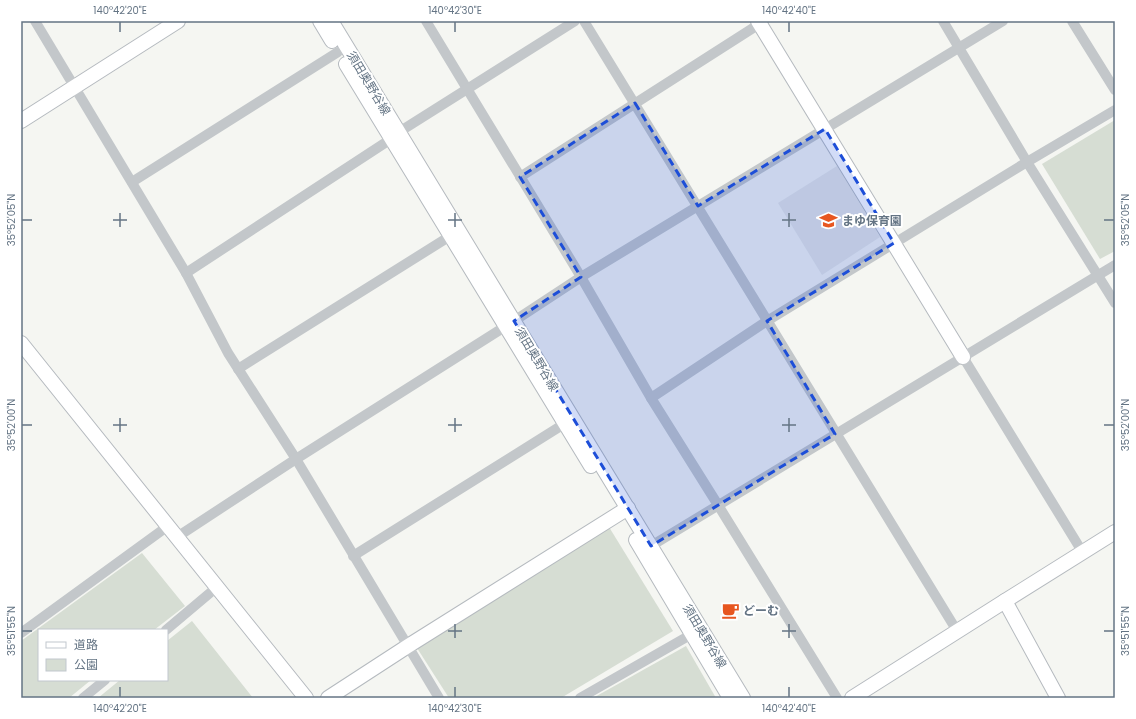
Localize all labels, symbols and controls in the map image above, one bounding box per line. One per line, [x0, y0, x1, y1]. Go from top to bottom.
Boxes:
text: 140°42'20"E [93, 3, 147, 18]
text: 140°42'30"E [428, 3, 482, 18]
text: 140°42'40"E [762, 3, 816, 18]
street label: 須田奥野谷線 [343, 48, 395, 118]
text: 35°52'05"N [4, 194, 19, 246]
text: 35°52'05"N [1118, 194, 1133, 246]
school or university icon: まゆ保育園 [819, 210, 839, 230]
place label: まゆ保育園 [842, 212, 902, 229]
street label: 須田奥野谷線 [511, 324, 563, 394]
text: 35°52'00"N [4, 399, 19, 451]
text: 35°52'00"N [1118, 399, 1133, 451]
cafe icon: どーむ [720, 600, 740, 620]
street label: 須田奥野谷線 [679, 601, 731, 671]
place label: どーむ [743, 602, 779, 619]
text: 35°51'55"N [4, 606, 19, 656]
text: 35°51'55"N [1118, 606, 1133, 656]
legend [38, 629, 168, 681]
text: 道路 [74, 636, 98, 653]
text: 公園 [74, 656, 98, 673]
text: 140°42'20"E [93, 701, 147, 716]
text: 140°42'30"E [428, 701, 482, 716]
text: 140°42'40"E [762, 701, 816, 716]

